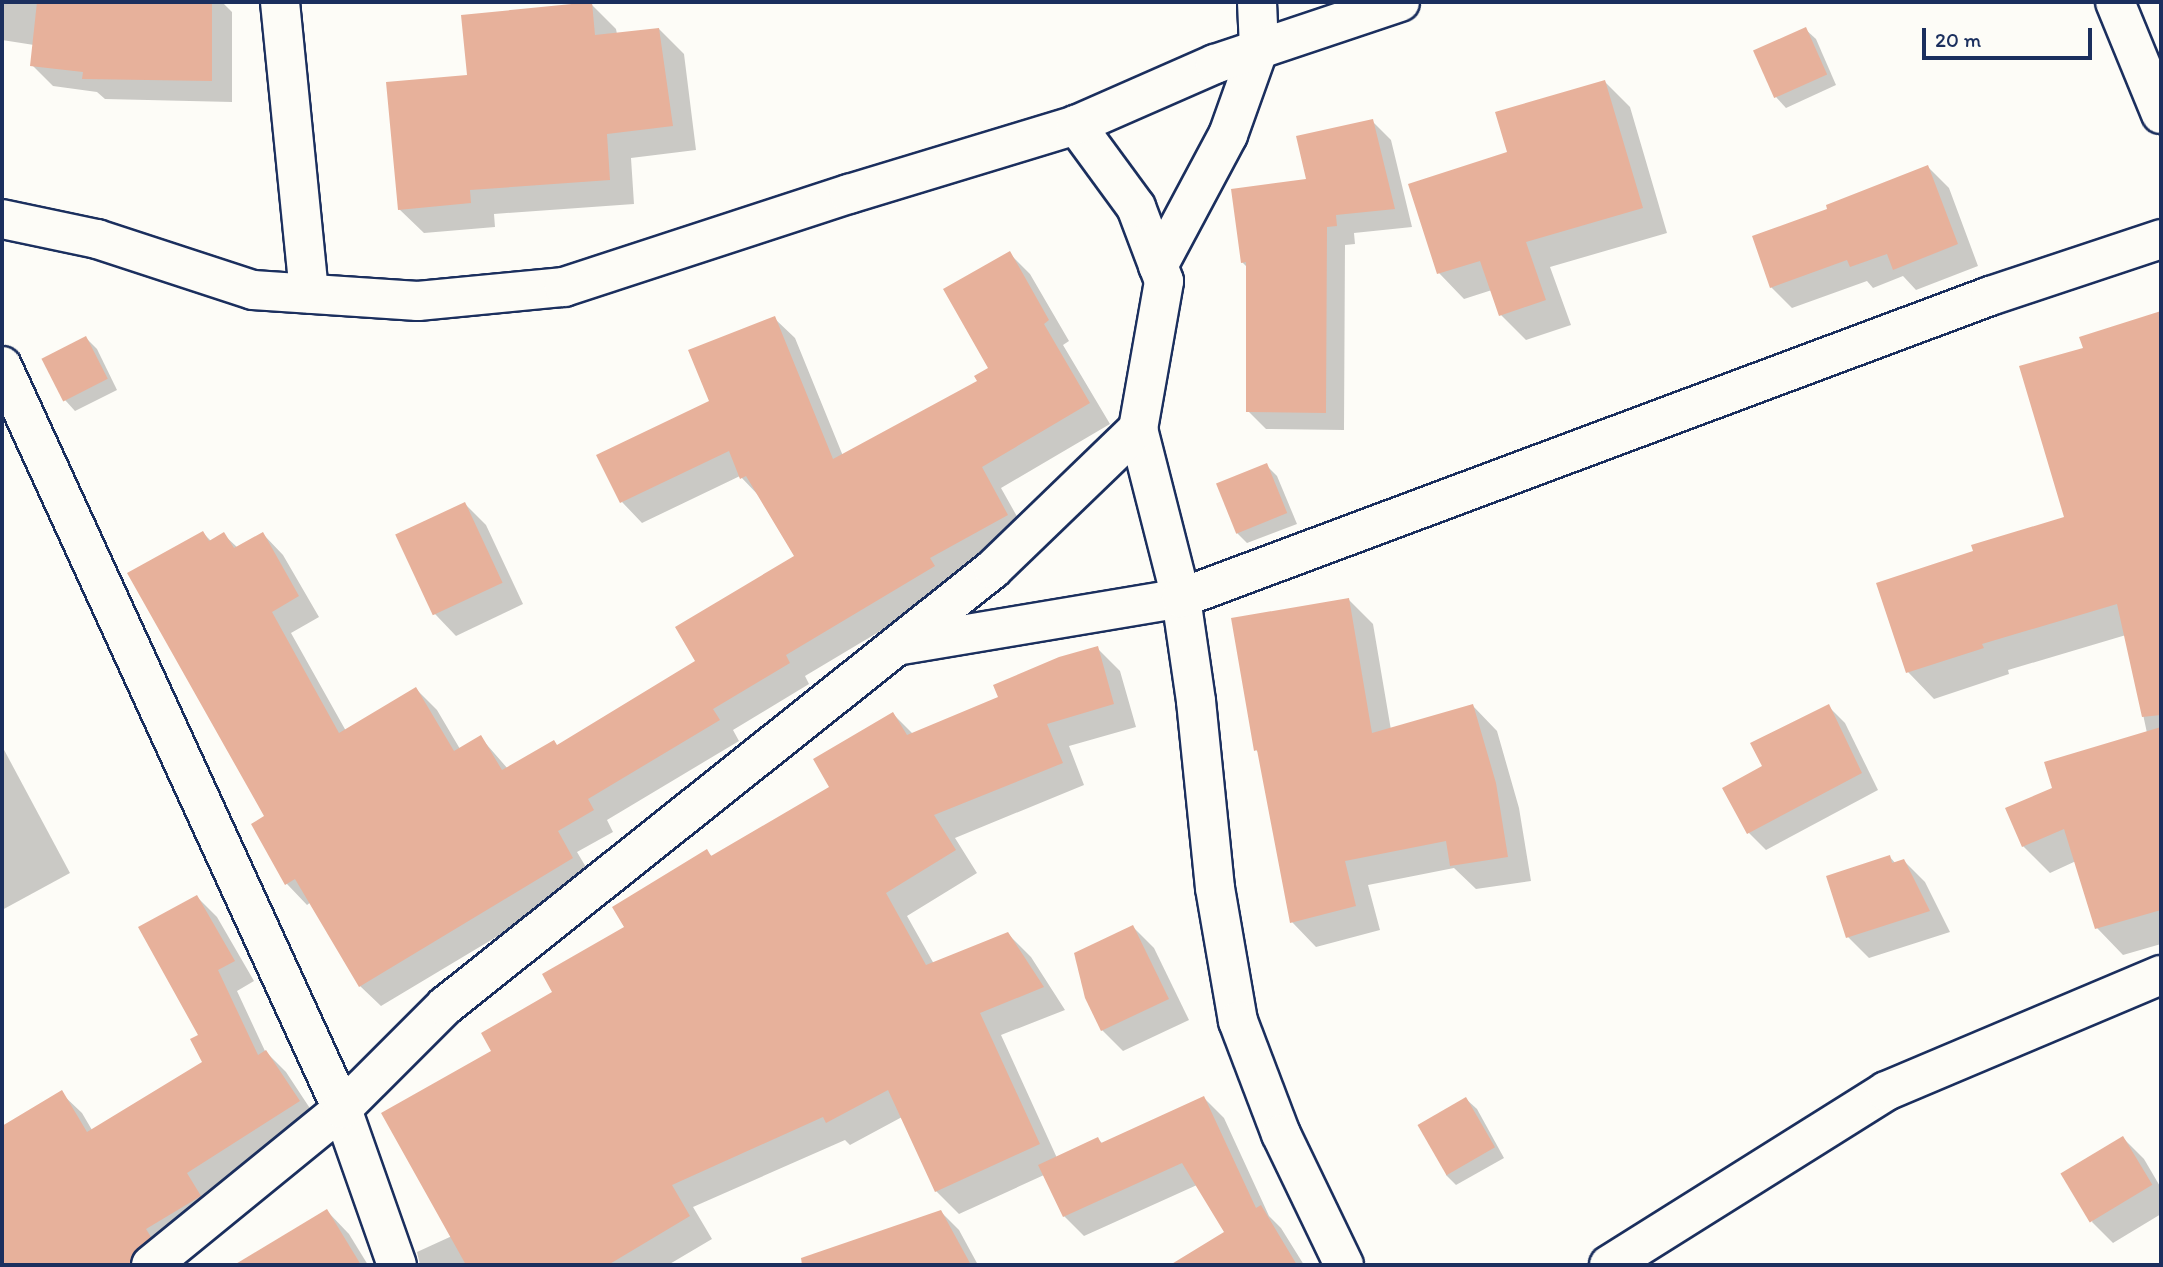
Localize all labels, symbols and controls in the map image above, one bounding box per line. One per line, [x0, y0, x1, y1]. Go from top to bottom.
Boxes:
scale bar [1925, 14, 2095, 58]
text: 20 m [1935, 27, 1981, 52]

